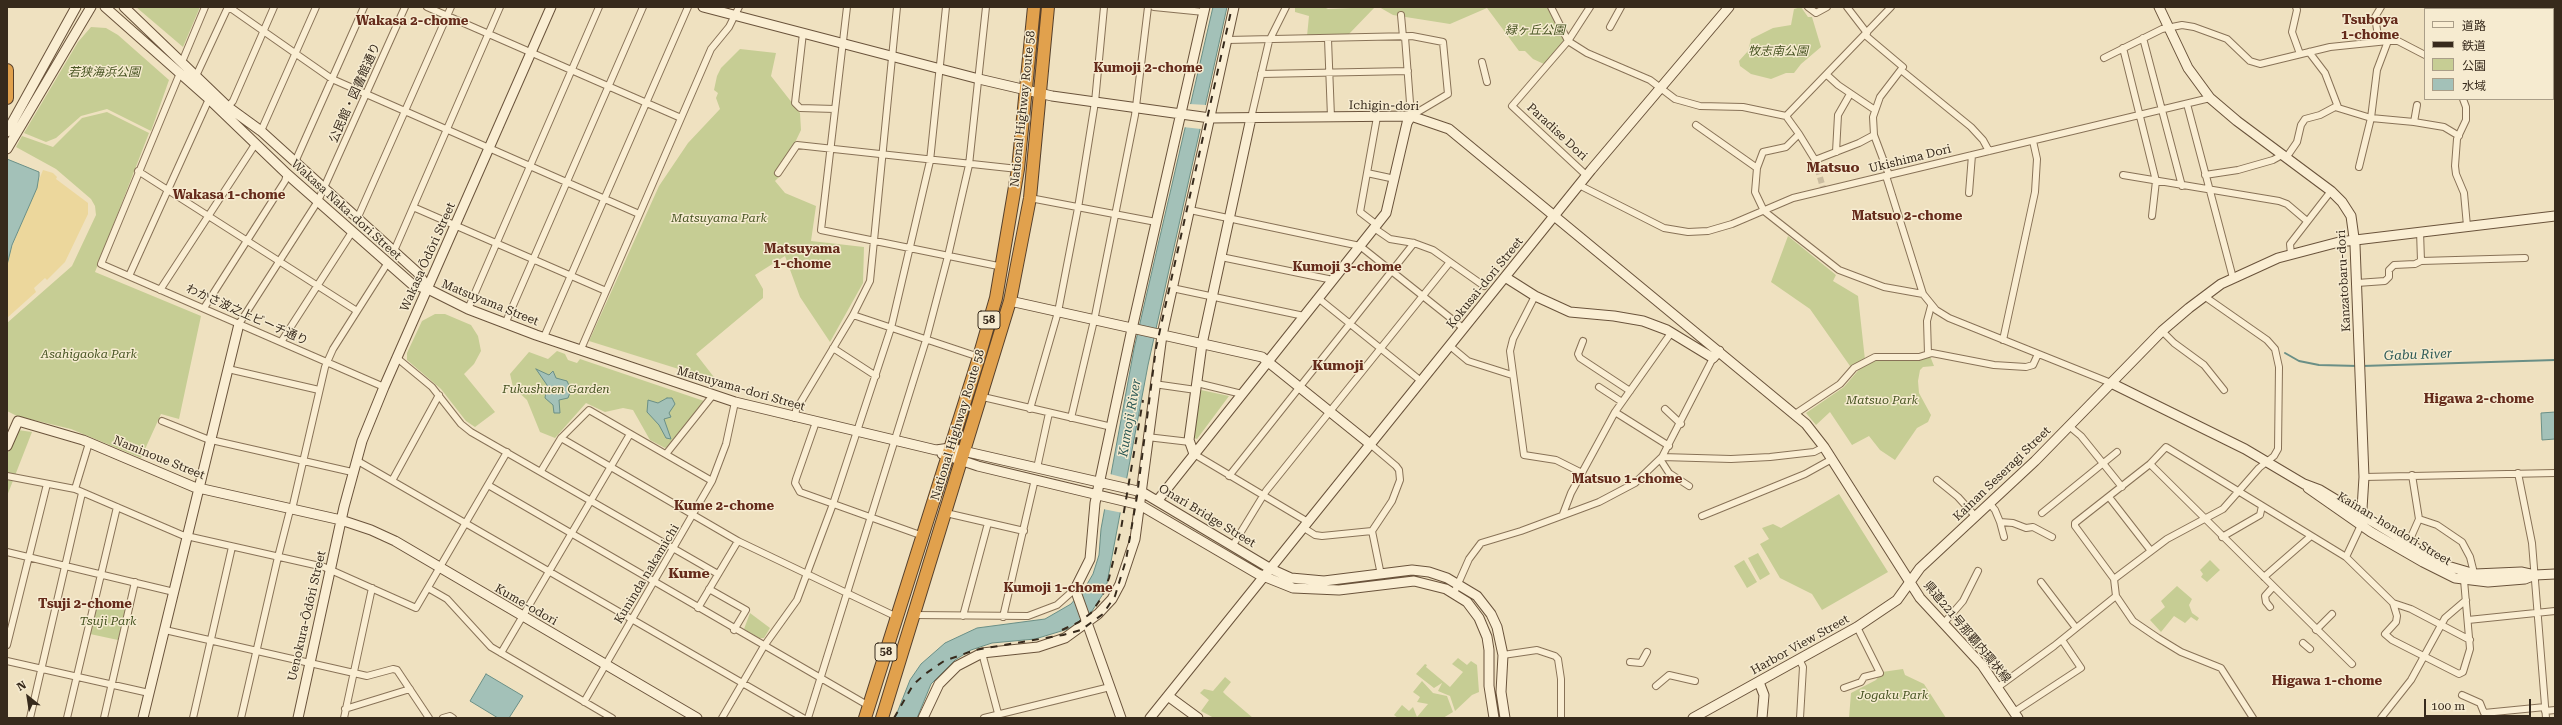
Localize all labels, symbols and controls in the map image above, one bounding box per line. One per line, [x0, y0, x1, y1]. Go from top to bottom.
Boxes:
legend [2424, 8, 2554, 100]
district label: Tsuboya 1-chome [2341, 12, 2399, 43]
district label: Wakasa 2-chome [356, 13, 468, 29]
text: 道路 [2462, 19, 2486, 33]
park label: 緑ヶ丘公園 [1505, 23, 1565, 37]
street label: National Highway Route 58 [1008, 30, 1038, 188]
text: 鉄道 [2462, 39, 2486, 53]
street label: 公民館・図書館通り [326, 41, 384, 145]
park label: 牧志南公園 [1748, 44, 1808, 58]
text: 公園 [2462, 59, 2486, 73]
district label: Kumoji 2-chome [1093, 60, 1203, 76]
park label: 若狭海浜公園 [68, 65, 140, 79]
text: 水域 [2462, 79, 2486, 93]
street label: Ichigin-dori [1349, 98, 1419, 114]
street label: Paradise Dori [1524, 100, 1590, 164]
street label: Ukishima Dori [1867, 142, 1953, 176]
street label: Wakasa Naka-dori Street [288, 157, 404, 263]
district label: Matsuo [1807, 160, 1859, 176]
district label: Wakasa 1-chome [173, 187, 285, 203]
street label: Wakasa Ōdōri Street [397, 200, 459, 314]
district label: Matsuo 2-chome [1852, 208, 1962, 224]
park label: Matsuyama Park [671, 211, 767, 225]
street label: Kanzatobaru-dori [2334, 230, 2354, 332]
street label: Kokusai-dori Street [1444, 234, 1526, 332]
district label: Matsuyama 1-chome [764, 241, 840, 272]
district label: Kumoji 3-chome [1292, 259, 1402, 275]
street label: Matsuyama Street [439, 277, 541, 329]
street label: わかさ波之上ビーチ通り [184, 282, 310, 348]
road number: 58 [978, 311, 1000, 329]
water label: Gabu River [2384, 346, 2452, 364]
park label: Asahigaoka Park [41, 347, 137, 361]
street label: National Highway Route 58 [928, 348, 988, 502]
district label: Kumoji [1312, 358, 1364, 374]
street label: Matsuyama-dori Street [675, 364, 807, 414]
water label: Kumoji River [1115, 378, 1145, 458]
park label: Fukushuen Garden [502, 382, 610, 396]
district label: Higawa 2-chome [2424, 391, 2534, 407]
park label: Matsuo Park [1846, 393, 1918, 407]
street label: Kainan Seseragi Street [1950, 424, 2054, 524]
street label: Naminoue Street [111, 433, 207, 483]
district label: Matsuo 1-chome [1572, 471, 1682, 487]
street label: Onari Bridge Street [1156, 481, 1258, 551]
street label: Kainan-hondori Street [2334, 489, 2454, 569]
district label: Kume 2-chome [674, 498, 774, 514]
street label: Kuninda nakamichi [612, 522, 682, 626]
street label: Uenokura-Ōdōri Street [285, 549, 329, 683]
district label: Kume [668, 566, 710, 582]
street label: 県道221号那覇内環状線 [1920, 578, 2014, 686]
district label: Kumoji 1-chome [1003, 580, 1113, 596]
street label: Kume-odori [492, 581, 560, 629]
district label: Tsuji 2-chome [38, 596, 132, 612]
street label: Harbor View Street [1748, 612, 1852, 678]
park label: Tsuji Park [79, 614, 137, 628]
road number: 58 [875, 643, 897, 661]
district label: Higawa 1-chome [2272, 673, 2382, 689]
north arrow [8, 677, 48, 717]
text: N [15, 678, 29, 694]
park label: Jogaku Park [1858, 688, 1928, 702]
scale bar [2426, 691, 2533, 717]
text: 100 m [2431, 699, 2465, 713]

